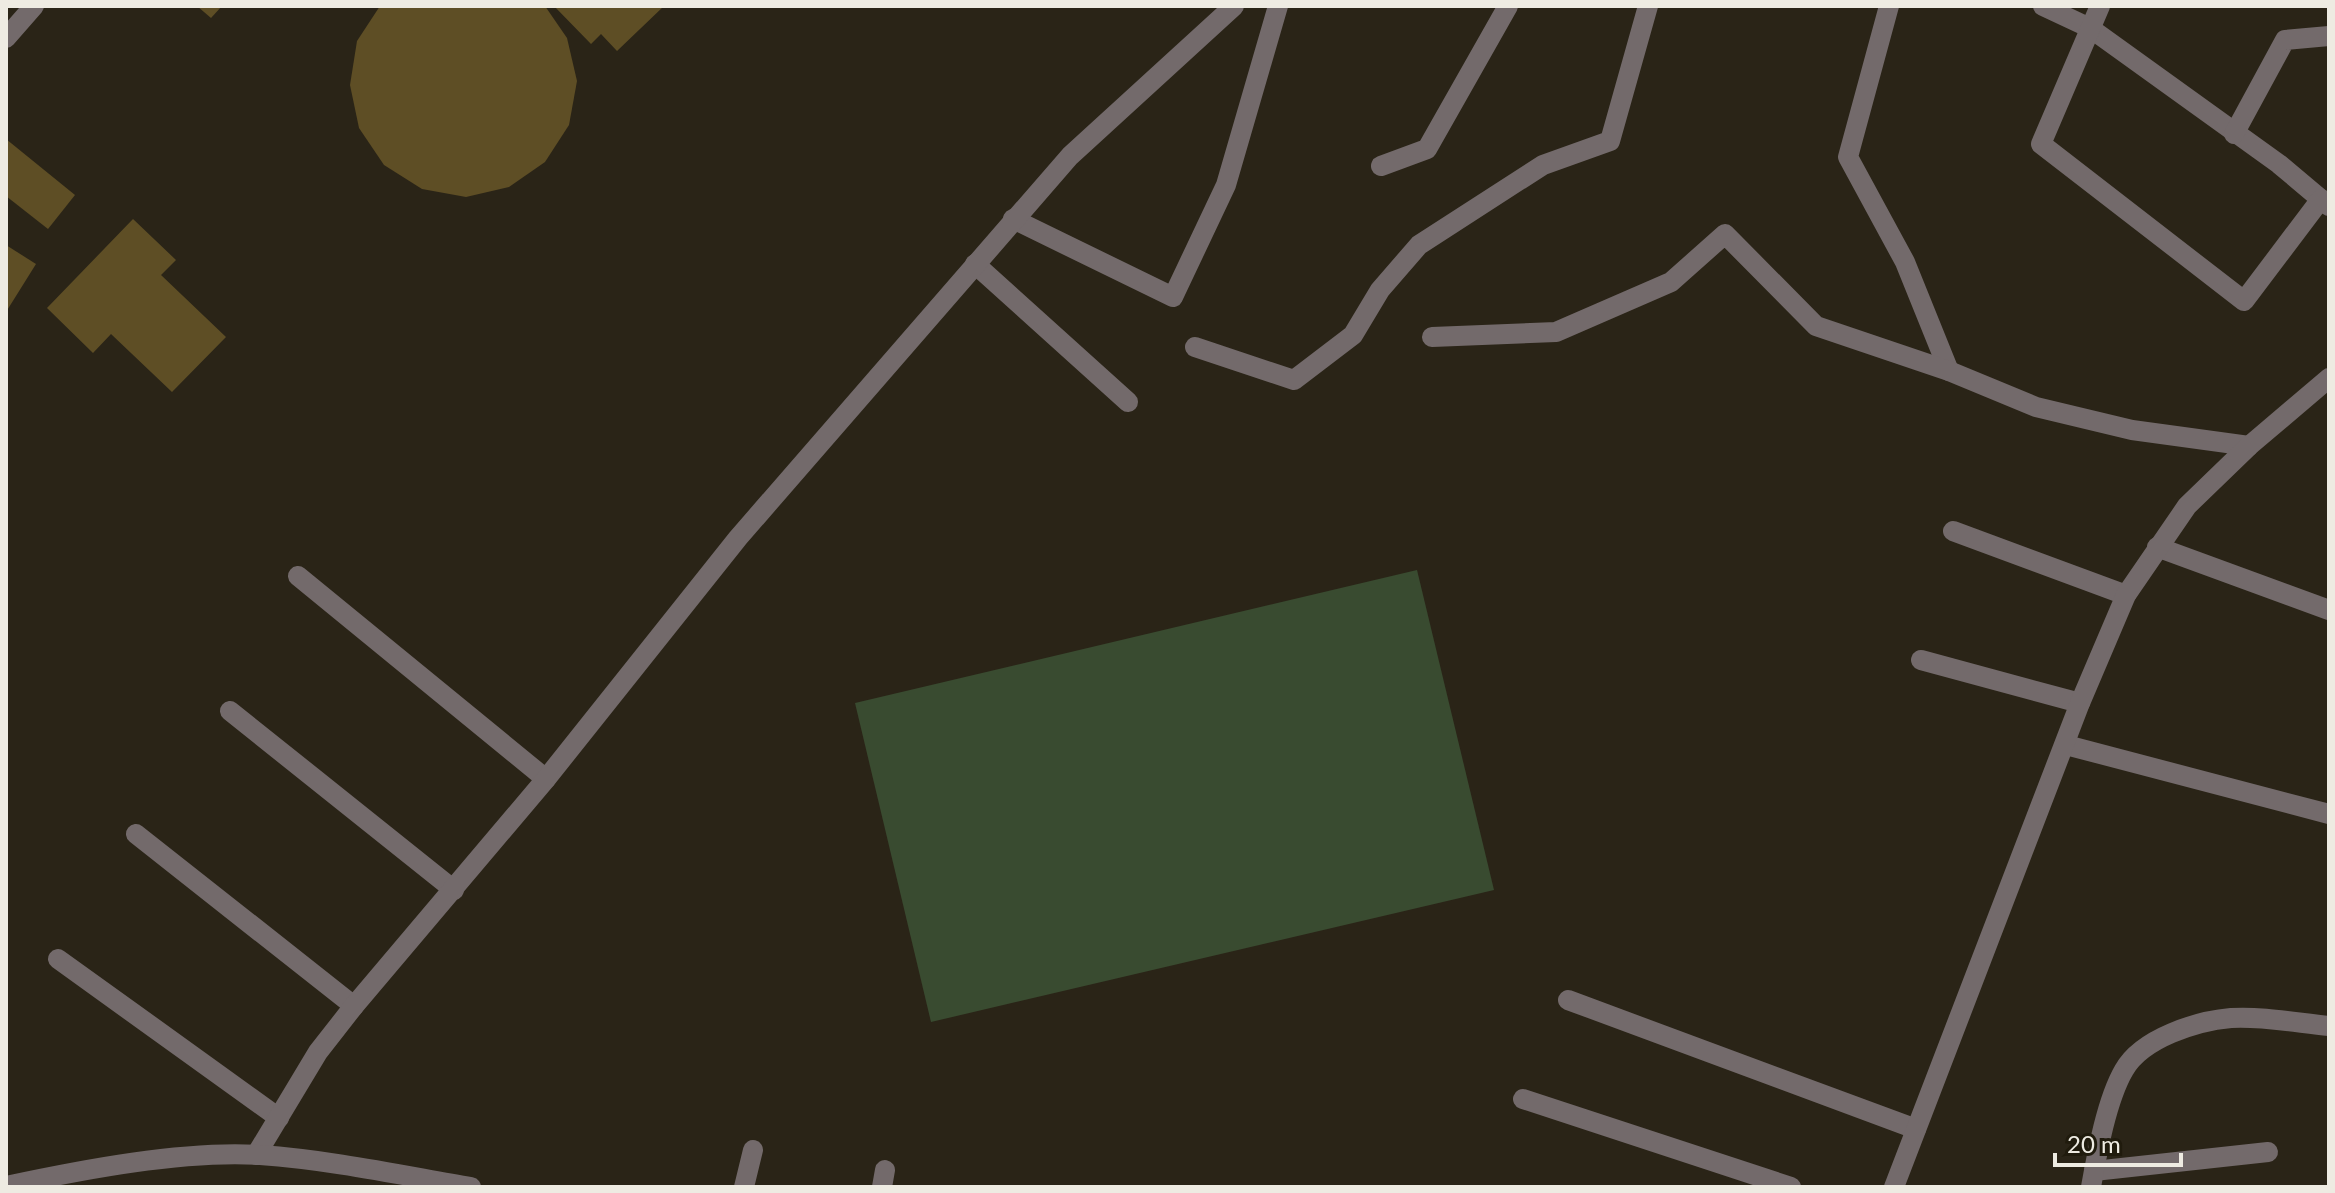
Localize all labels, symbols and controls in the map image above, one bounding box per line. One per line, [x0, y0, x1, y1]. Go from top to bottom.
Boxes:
scale bar [2055, 1117, 2181, 1167]
text: 20 m [2067, 1129, 2121, 1158]

